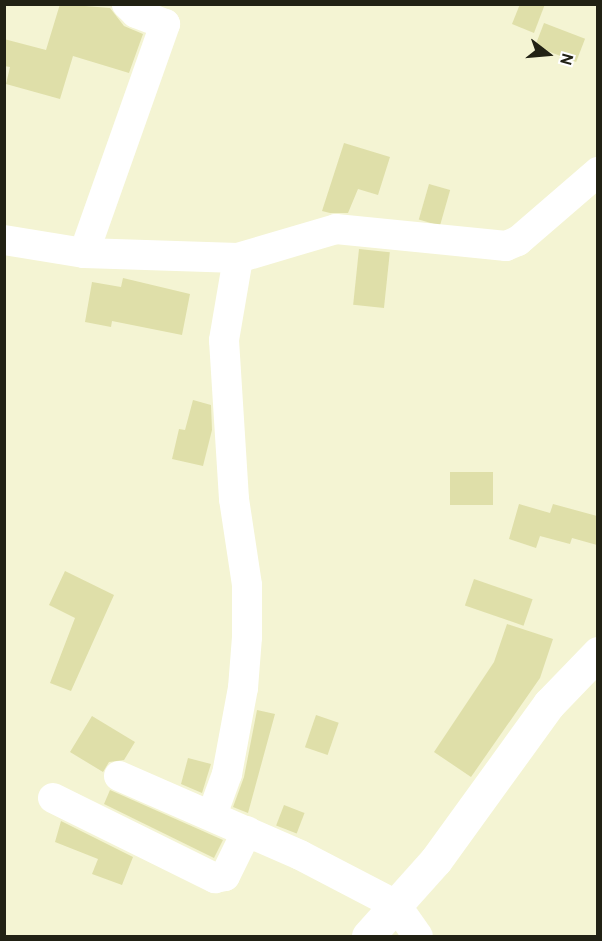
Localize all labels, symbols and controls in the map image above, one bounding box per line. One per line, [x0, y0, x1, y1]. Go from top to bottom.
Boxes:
north arrow [518, 24, 578, 84]
text: N [554, 51, 577, 67]

